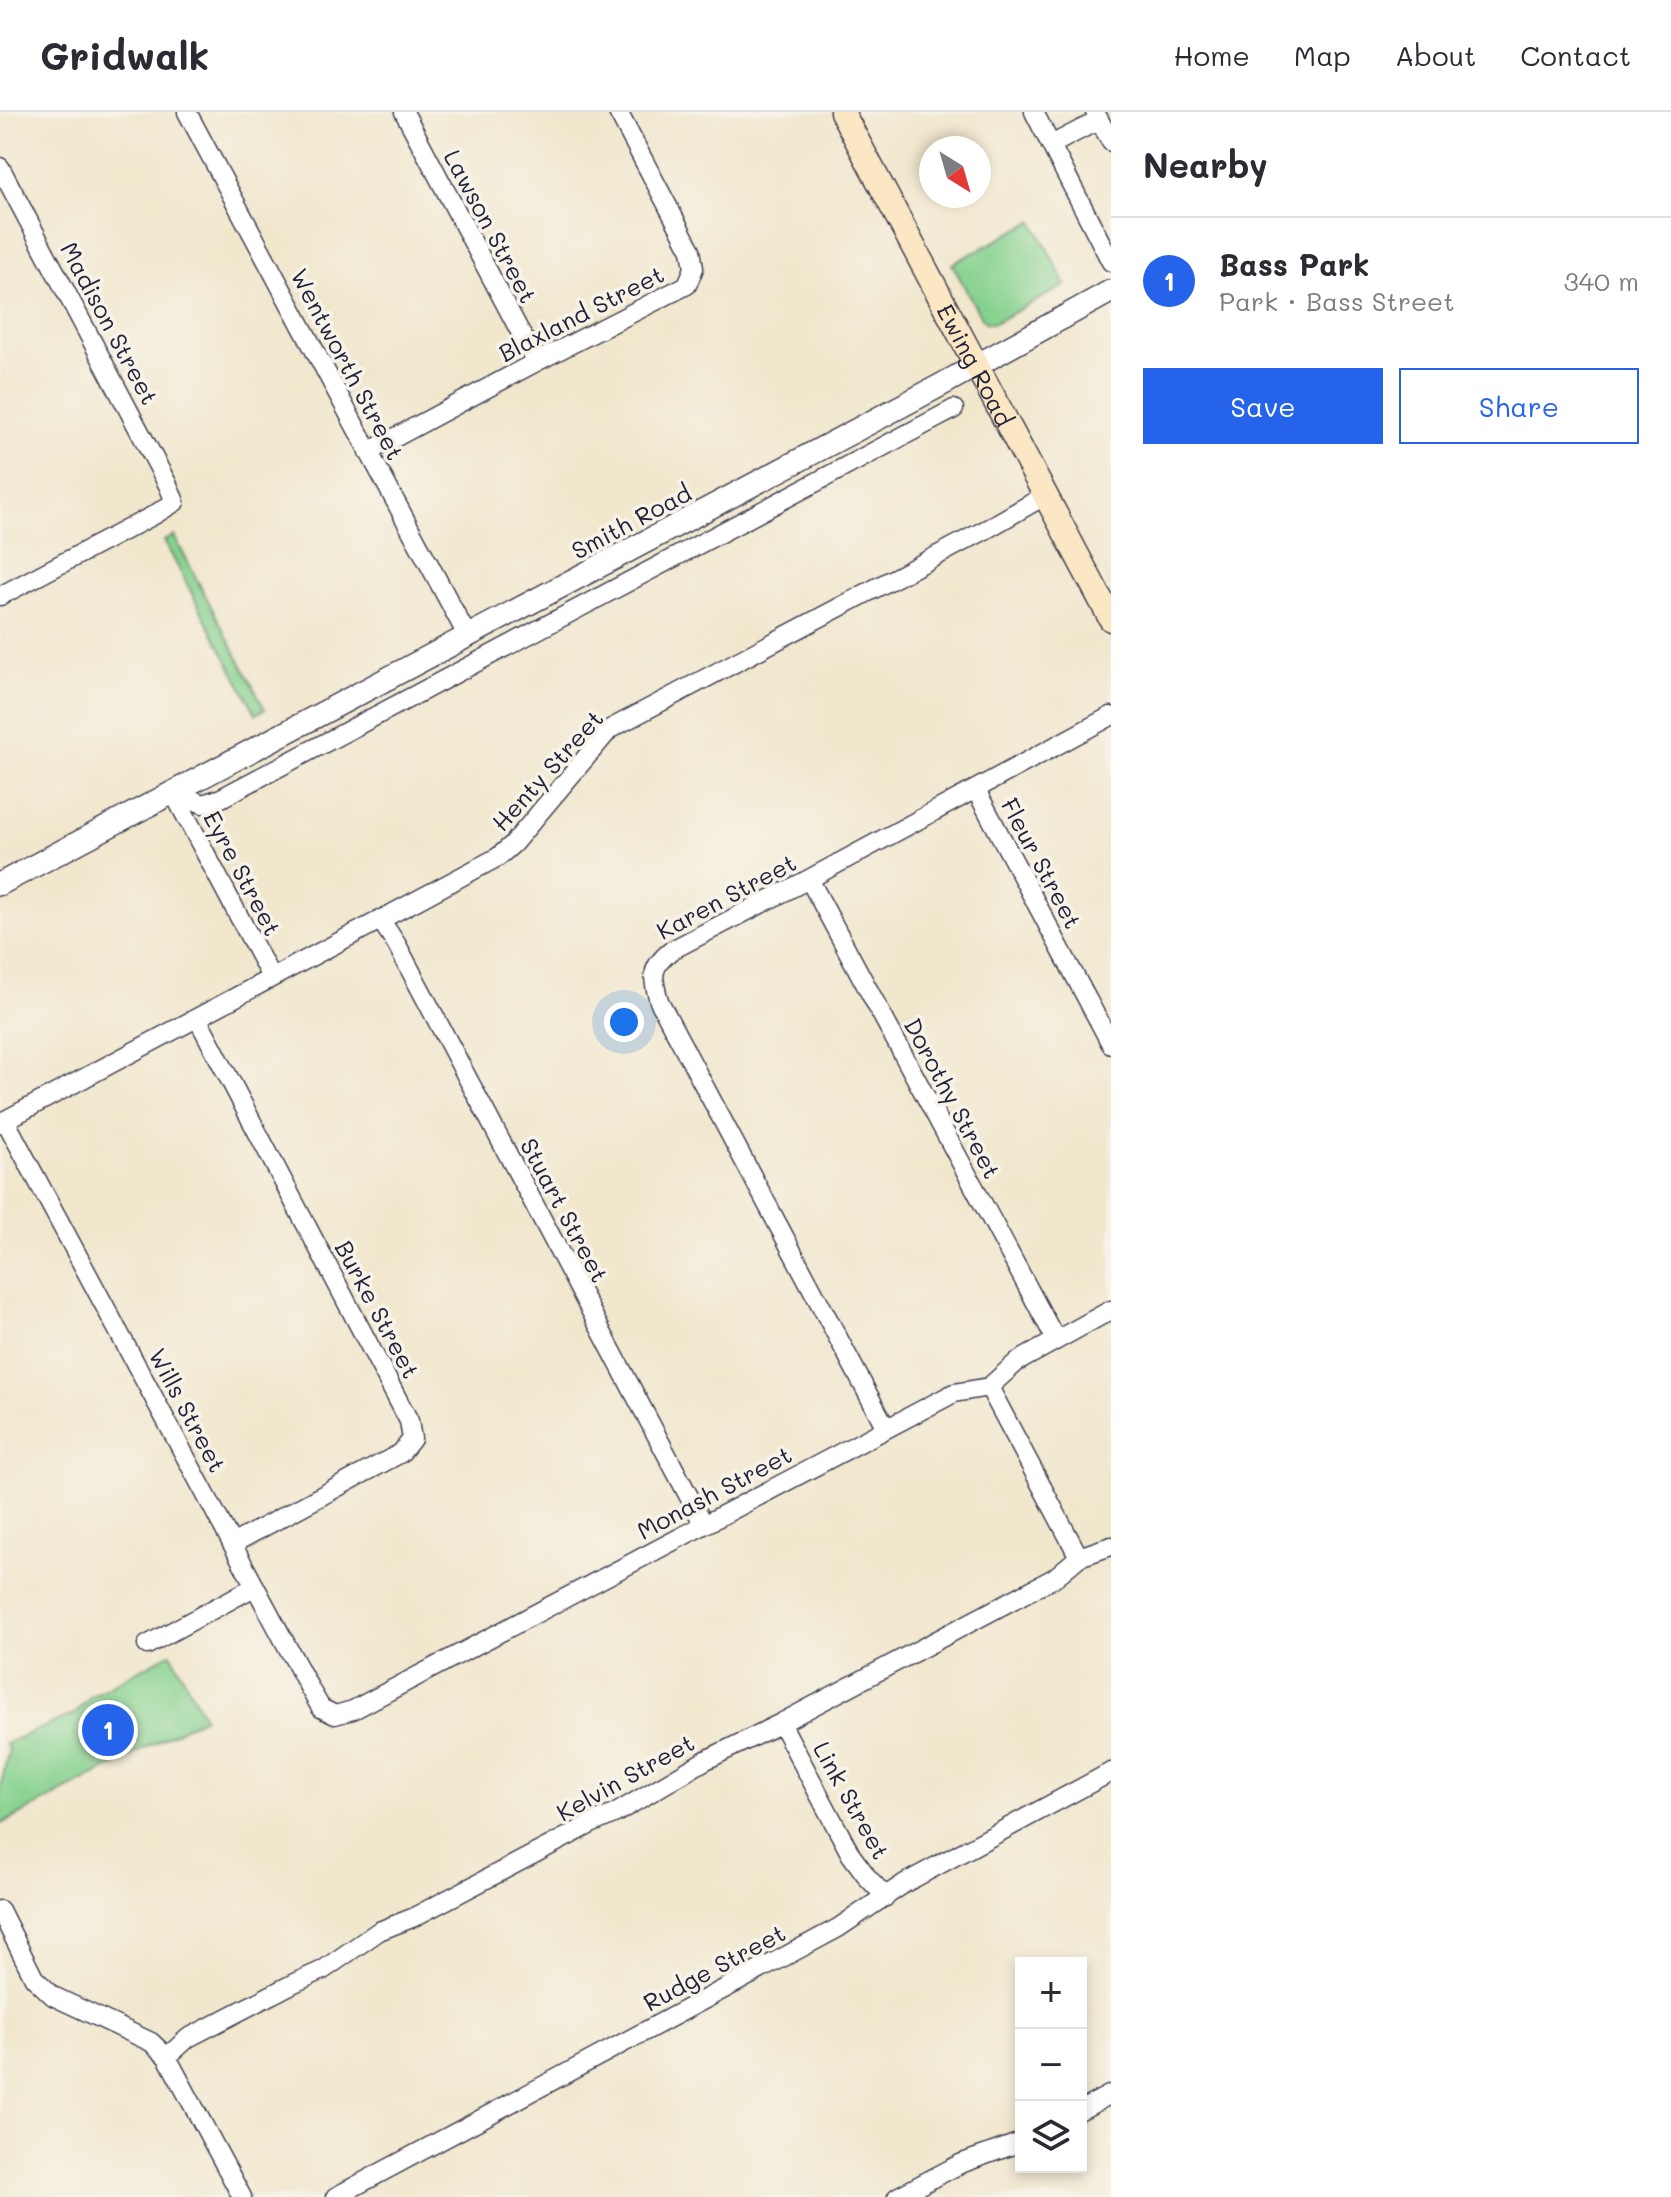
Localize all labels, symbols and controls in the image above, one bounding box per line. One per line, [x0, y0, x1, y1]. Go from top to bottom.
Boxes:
text: Gridwalk [40, 30, 209, 80]
text: Home [1174, 37, 1250, 73]
text: Map [1294, 37, 1351, 73]
text: About [1395, 37, 1476, 73]
text: Contact [1520, 37, 1631, 73]
north arrow [919, 136, 991, 208]
text: Nearby [1143, 142, 1268, 187]
street label: Lawson Street [438, 144, 544, 308]
street label: Madison Street [54, 236, 166, 410]
text: Bass Park [1219, 244, 1369, 284]
street label: Blaxland Street [493, 258, 669, 368]
street label: Wentworth Street [284, 263, 412, 465]
text: 1 [1163, 264, 1175, 298]
text: 340 m [1563, 264, 1639, 298]
text: Park · Bass Street [1219, 284, 1455, 318]
street label: Ewing Road [931, 298, 1021, 431]
button: Save [1143, 368, 1383, 444]
button: Share [1399, 368, 1639, 444]
street label: Smith Road [566, 476, 696, 566]
street label: Henty Street [484, 703, 610, 837]
street label: Fleur Street [995, 792, 1089, 934]
street label: Eyre Street [197, 805, 289, 941]
street label: Karen Street [651, 846, 801, 946]
your location [604, 1002, 644, 1042]
street label: Dorothy Street [898, 1012, 1008, 1184]
street label: Stuart Street [514, 1133, 616, 1287]
street label: Burke Street [329, 1235, 427, 1383]
street label: Wills Street [142, 1343, 234, 1477]
street label: Monash Street [631, 1438, 797, 1546]
pin: 1 [82, 1700, 134, 1760]
street label: Kelvin Street [551, 1726, 699, 1828]
street label: Link Street [807, 1736, 897, 1864]
street label: Rudge Street [638, 1917, 790, 2017]
map controls [1015, 1957, 1087, 2173]
button: + [1015, 1957, 1087, 2029]
button: − [1015, 2029, 1087, 2101]
button: layers [1015, 2101, 1087, 2173]

